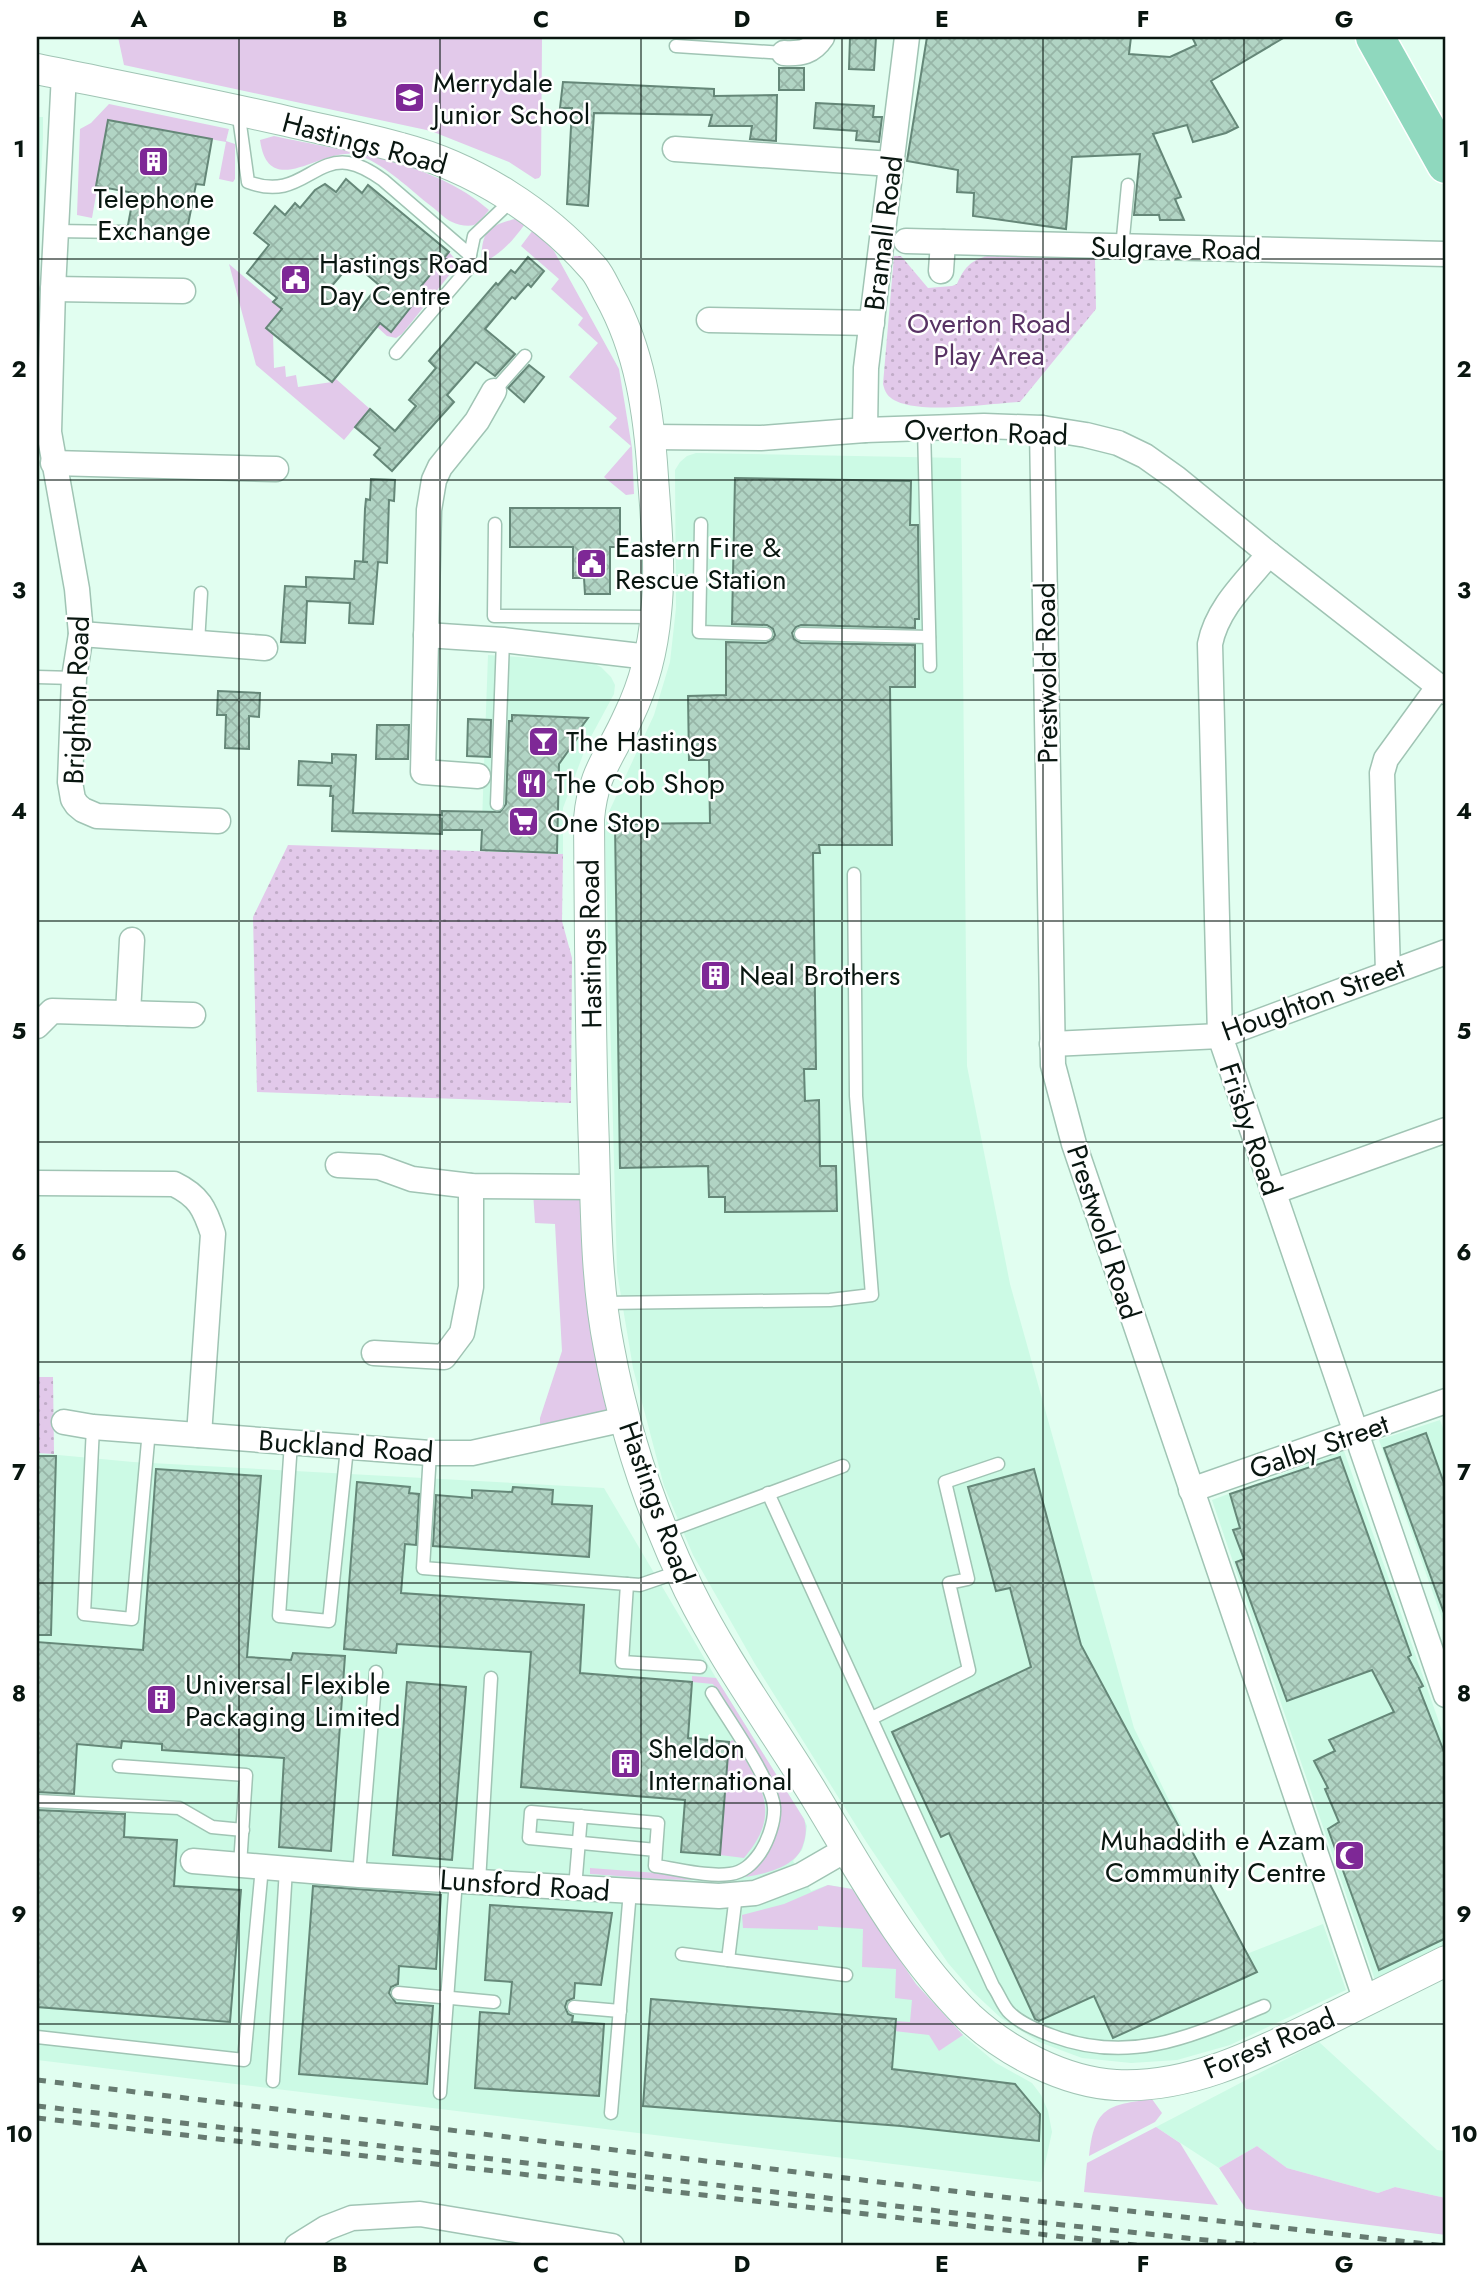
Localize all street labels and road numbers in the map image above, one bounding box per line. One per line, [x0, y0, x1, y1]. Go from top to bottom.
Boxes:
street label: Hastings Road [278, 102, 452, 185]
street label: Bramall Road [854, 153, 913, 313]
street label: Sulgrave Road [1090, 227, 1262, 270]
street label: Overton Road [903, 409, 1069, 456]
street label: Prestwold Road [1024, 582, 1069, 764]
street label: Brighton Road [53, 615, 100, 785]
street label: Hastings Road [569, 859, 612, 1029]
street label: Houghton Street [1216, 947, 1411, 1052]
street label: Frisby Road [1209, 1057, 1292, 1201]
street label: Prestwold Road [1056, 1140, 1151, 1325]
street label: Galby Street [1244, 1403, 1394, 1489]
street label: Hastings Road [608, 1416, 705, 1589]
street label: Buckland Road [257, 1420, 435, 1473]
street label: Lunsford Road [439, 1859, 611, 1912]
street label: Forest Road [1197, 1997, 1341, 2089]

